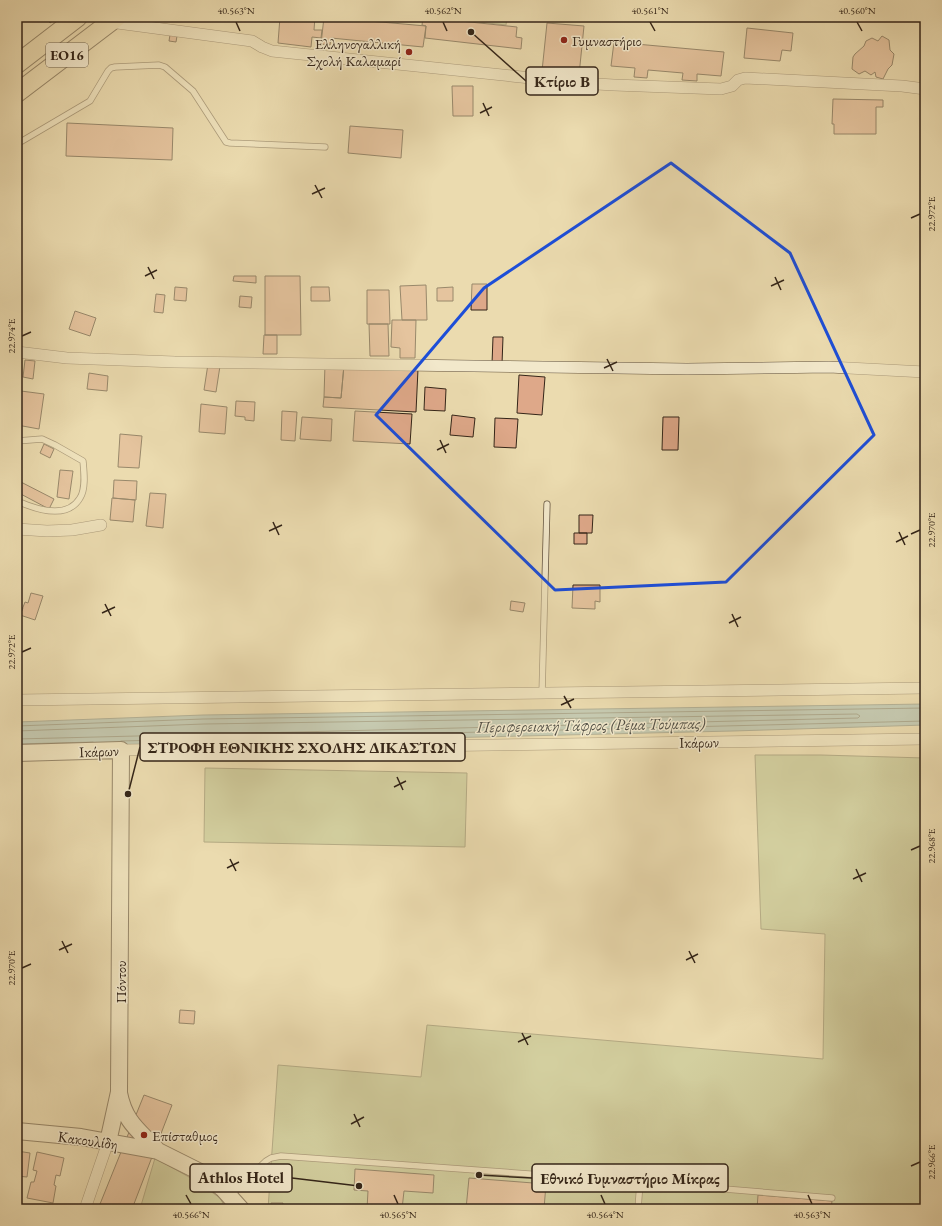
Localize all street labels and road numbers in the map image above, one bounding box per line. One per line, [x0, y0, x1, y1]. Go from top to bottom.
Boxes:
road number: ΕΟ16 [46, 43, 88, 67]
street label: Ικάρων [679, 732, 719, 752]
street label: Ικάρων [79, 741, 119, 761]
street label: Πόντου [111, 960, 130, 1004]
street label: Κακουλίδη [57, 1126, 119, 1154]

